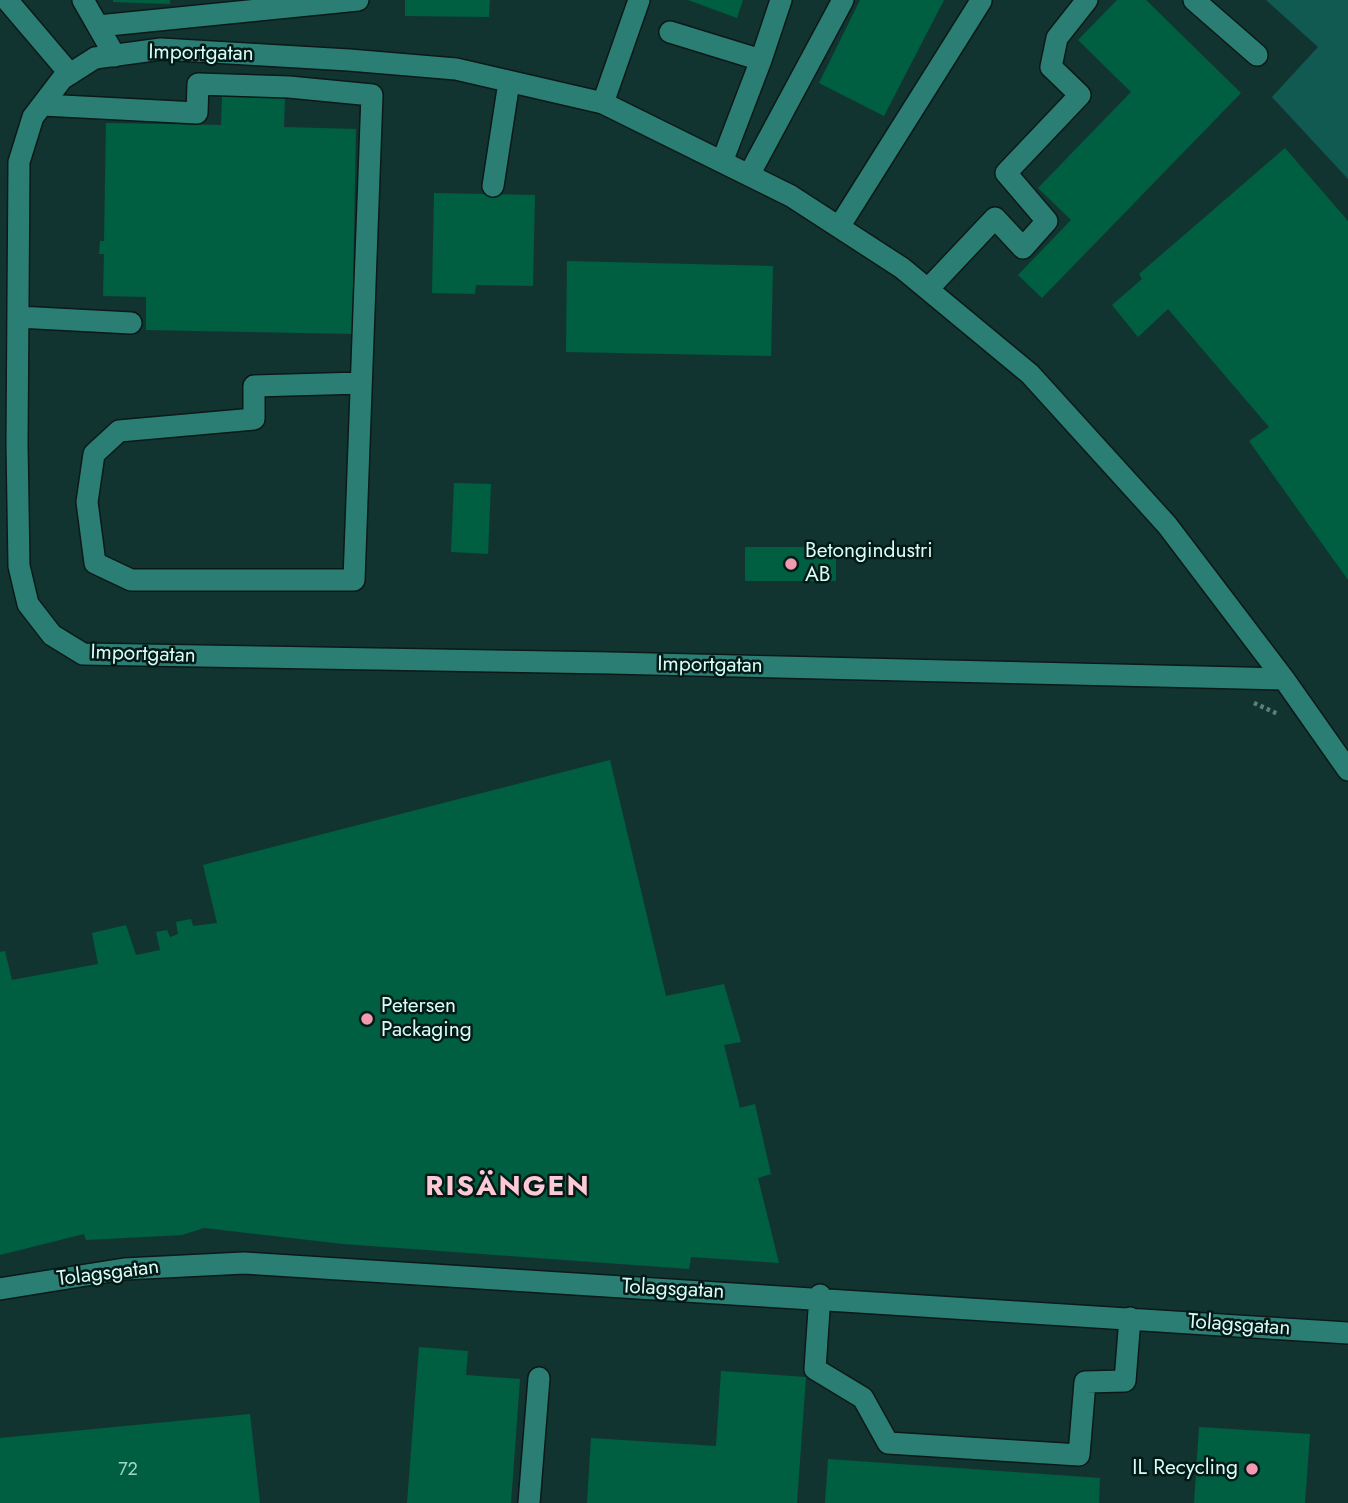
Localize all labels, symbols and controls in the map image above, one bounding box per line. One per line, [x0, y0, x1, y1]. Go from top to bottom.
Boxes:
street label: Importgatan [148, 40, 254, 68]
place label: Betongindustri AB [805, 539, 933, 589]
marker: Betongindustri AB [783, 556, 799, 572]
street label: Importgatan [90, 641, 196, 669]
street label: Importgatan [657, 652, 763, 680]
place label: Petersen Packaging [381, 994, 472, 1044]
marker: Petersen Packaging [359, 1011, 375, 1027]
district label: RISÄNGEN [426, 1171, 590, 1205]
street label: Tolagsgatan [55, 1255, 161, 1293]
street label: Tolagsgatan [621, 1275, 725, 1305]
street label: Tolagsgatan [1187, 1310, 1291, 1342]
place label: IL Recycling [1132, 1456, 1238, 1482]
house number: 72 [118, 1460, 138, 1482]
marker: IL Recycling [1244, 1461, 1260, 1477]

